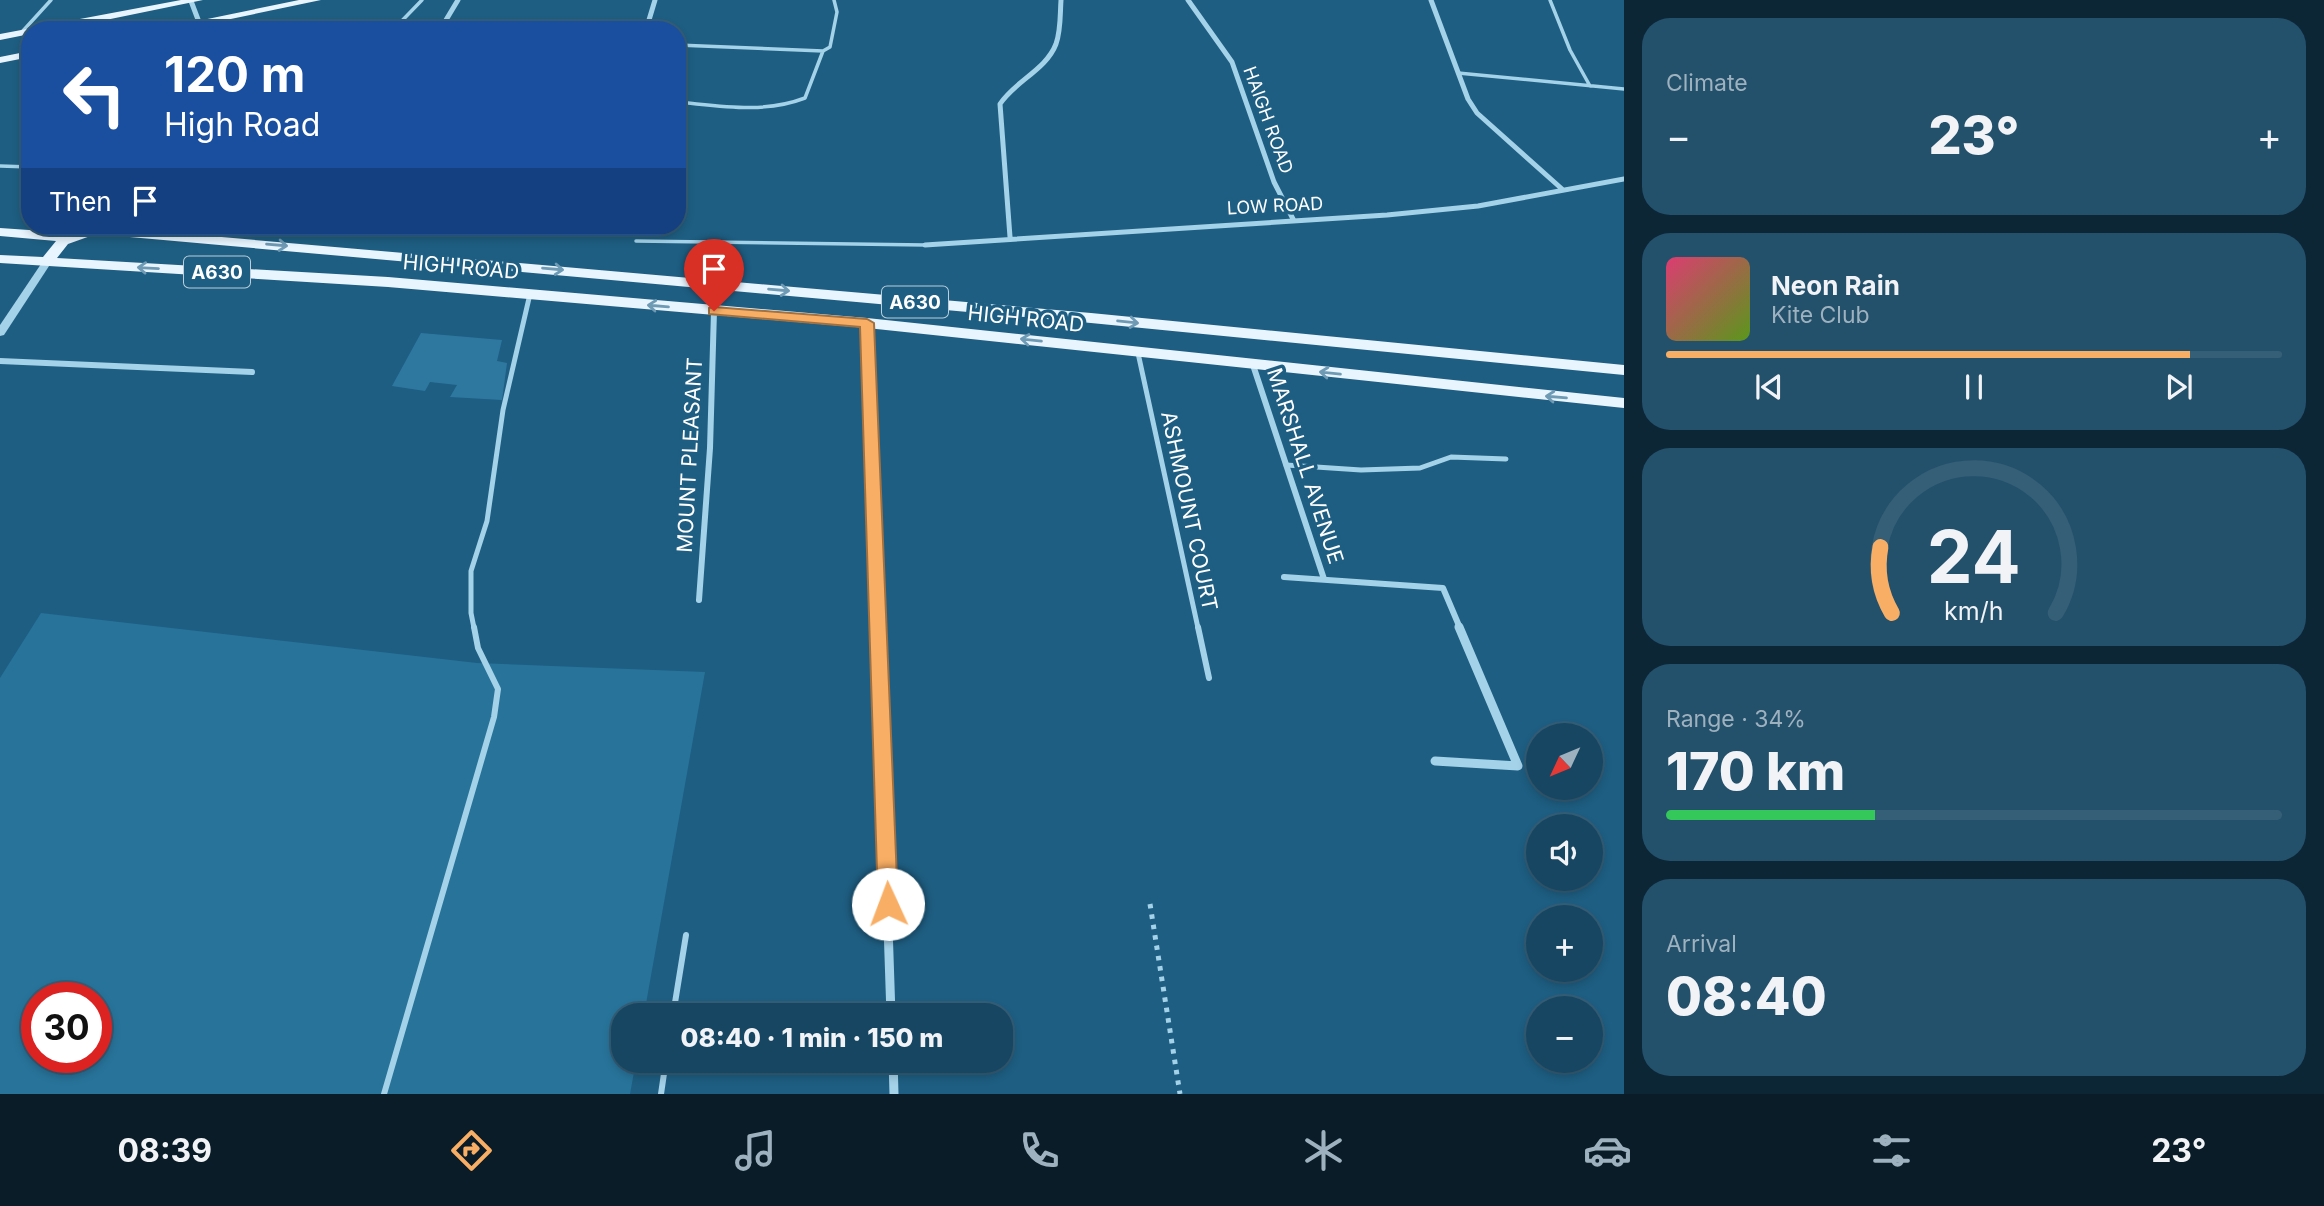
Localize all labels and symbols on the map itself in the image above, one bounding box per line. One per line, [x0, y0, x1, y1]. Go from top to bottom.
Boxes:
street label: HAIGH ROAD [1239, 63, 1298, 176]
street label: LOW ROAD [1226, 192, 1324, 219]
one-way arrow [266, 239, 288, 252]
pin [684, 239, 744, 311]
street label: HIGH ROAD [402, 249, 520, 284]
road number: A630 [184, 256, 250, 288]
one-way arrow [137, 262, 160, 275]
one-way arrow [541, 263, 564, 276]
one-way arrow [768, 283, 790, 296]
road number: A630 [882, 286, 948, 318]
one-way arrow [647, 299, 669, 312]
street label: HIGH ROAD [967, 300, 1086, 337]
one-way arrow [1116, 315, 1139, 328]
one-way arrow [1020, 334, 1042, 347]
street label: MOUNT PLEASANT [672, 357, 707, 553]
street label: MARSHALL AVENUE [1262, 365, 1349, 567]
one-way arrow [1319, 366, 1342, 379]
one-way arrow [1545, 390, 1568, 403]
street label: ASHMOUNT COURT [1156, 409, 1223, 613]
north arrow [1526, 723, 1603, 800]
position arrow [851, 867, 925, 941]
speed limit sign: 30 [21, 982, 112, 1073]

